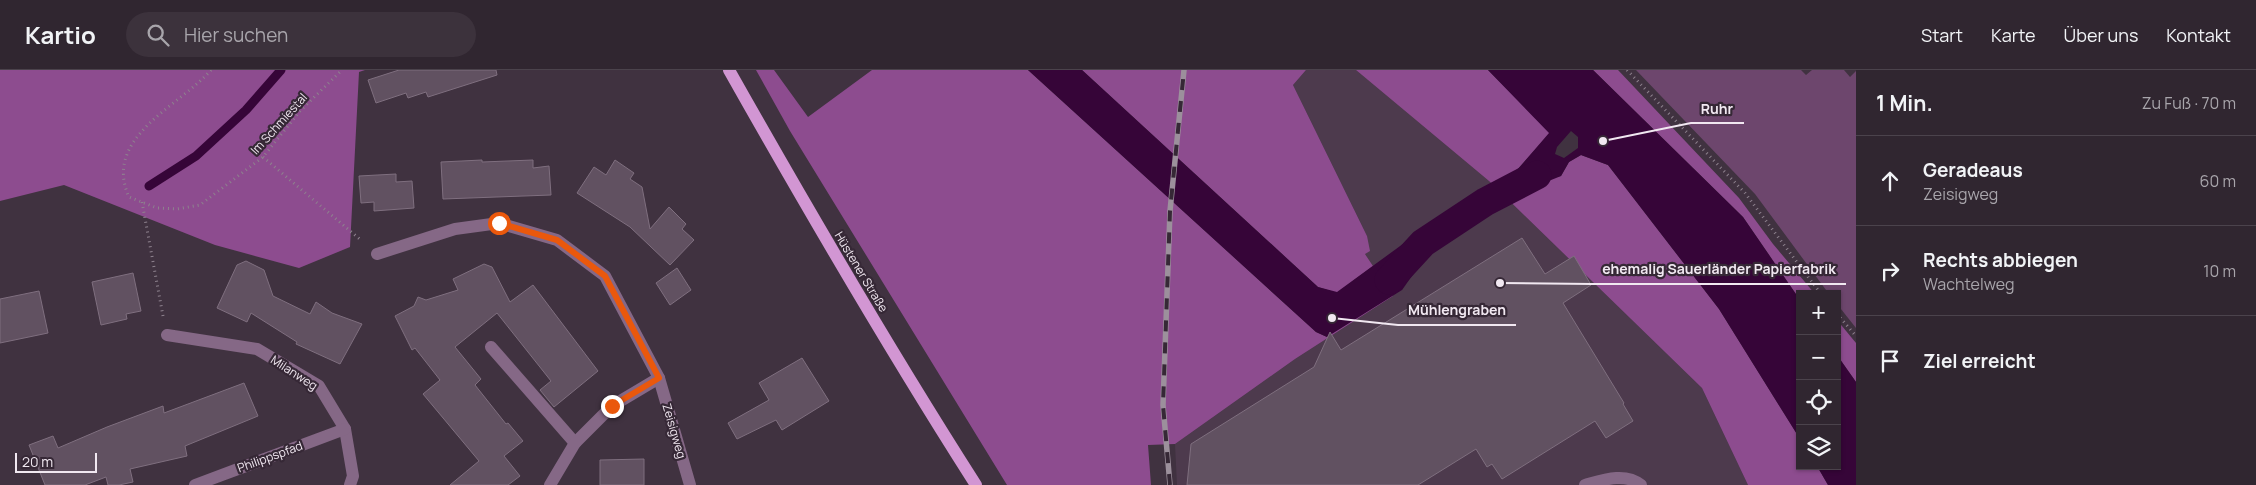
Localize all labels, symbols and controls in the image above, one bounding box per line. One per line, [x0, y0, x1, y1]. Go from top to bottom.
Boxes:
search box [126, 12, 476, 57]
text: Kartio [25, 18, 96, 51]
icon: search [144, 21, 172, 49]
text: Hier suchen [184, 22, 288, 48]
text: Start [1921, 23, 1963, 47]
text: Karte [1991, 23, 2036, 47]
text: Über uns [2064, 23, 2138, 47]
text: Kontakt [2166, 23, 2231, 47]
street label: Im Schmiestal [247, 89, 311, 158]
text: 1 Min. [1876, 89, 1933, 117]
text: Zu Fuß · 70 m [2142, 92, 2236, 114]
callout: Ruhr [1691, 94, 1744, 123]
text: Ruhr [1701, 99, 1734, 118]
text: Geradeaus [1923, 157, 2023, 183]
icon: ahead [1876, 167, 1904, 195]
text: 60 m [2200, 170, 2236, 192]
text: Zeisigweg [1923, 183, 1998, 205]
route start [488, 212, 511, 235]
street label: Hüstener Straße [831, 228, 892, 315]
text: Rechts abbiegen [1923, 247, 2078, 273]
callout: ehemalig Sauerländer Papierfabrik [1592, 255, 1846, 284]
icon: right [1876, 257, 1904, 285]
text: ehemalig Sauerländer Papierfabrik [1602, 259, 1836, 278]
text: 10 m [2203, 260, 2236, 282]
text: Wachtelweg [1923, 273, 2014, 295]
map controls [1796, 290, 1841, 470]
button: + [1796, 290, 1841, 335]
callout: Mühlengraben [1398, 296, 1516, 325]
text: Mühlengraben [1408, 300, 1506, 319]
button: − [1796, 335, 1841, 380]
icon: arrive [1876, 347, 1904, 375]
text: Ziel erreicht [1923, 348, 2036, 374]
street label: Milanweg [268, 351, 321, 394]
button: locate [1796, 380, 1841, 425]
route end [601, 395, 624, 418]
street label: Zeisigweg [659, 401, 690, 460]
button: layers [1796, 425, 1841, 470]
street label: Philippspfad [235, 437, 305, 476]
scale bar [15, 450, 98, 473]
text: 20 m [22, 452, 53, 471]

